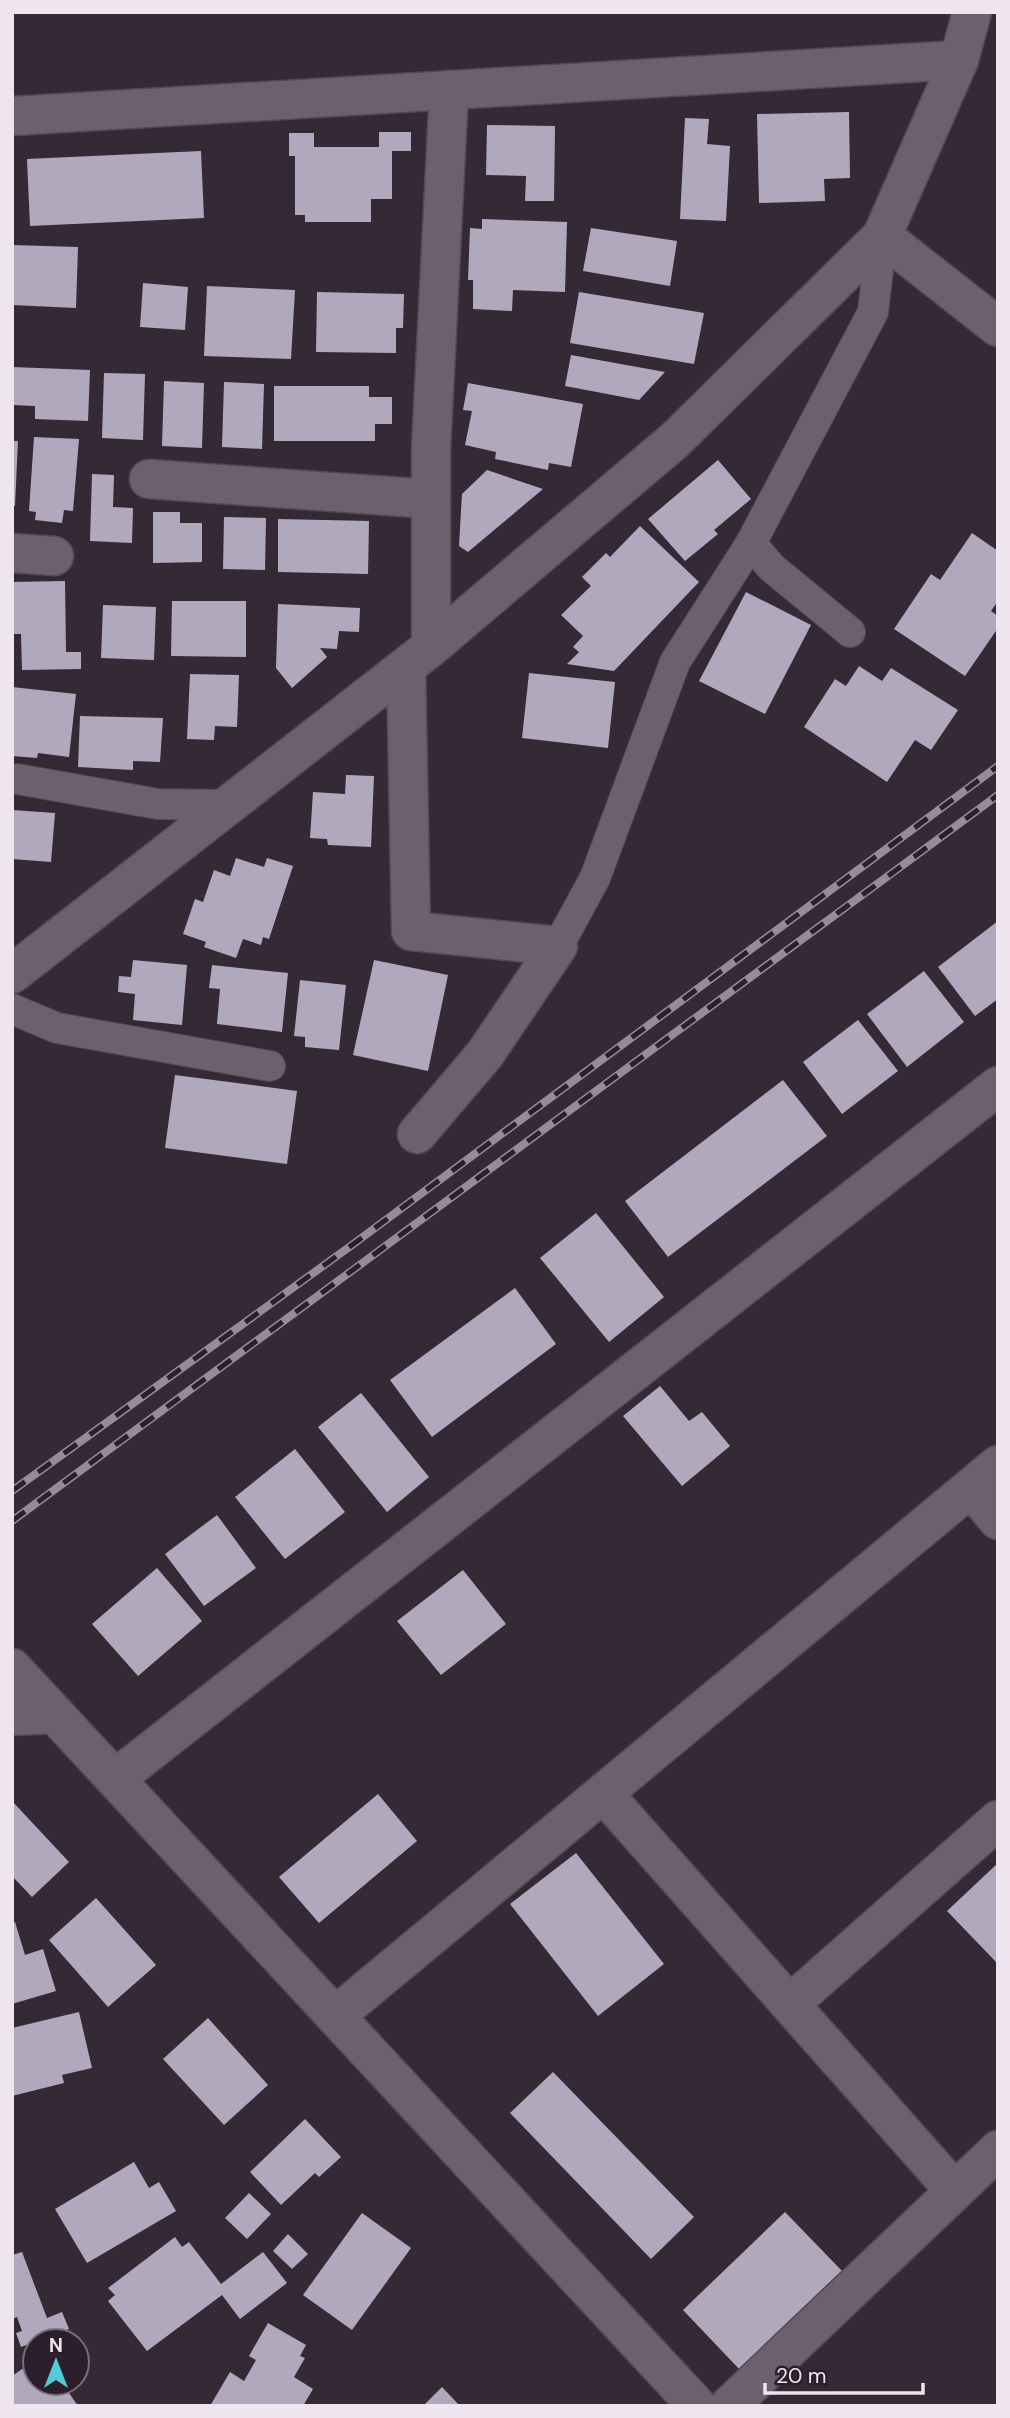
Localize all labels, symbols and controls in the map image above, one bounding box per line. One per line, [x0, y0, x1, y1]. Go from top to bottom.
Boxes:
north arrow [21, 2327, 91, 2397]
text: N [49, 2333, 63, 2358]
scale bar [765, 2352, 922, 2396]
text: 20 m [776, 2362, 827, 2390]

